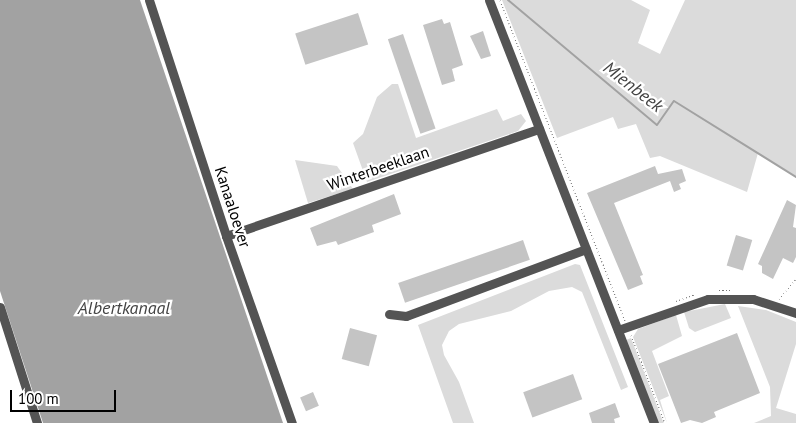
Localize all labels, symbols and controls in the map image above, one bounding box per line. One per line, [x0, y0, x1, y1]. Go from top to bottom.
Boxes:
water label: Mienbeek [599, 57, 667, 117]
street label: Winterbeeklaan [324, 142, 432, 194]
street label: Kanaaloever [211, 164, 255, 250]
water label: Albertkanaal [78, 297, 170, 319]
scale bar [12, 380, 119, 412]
text: 100 m [18, 389, 59, 408]

